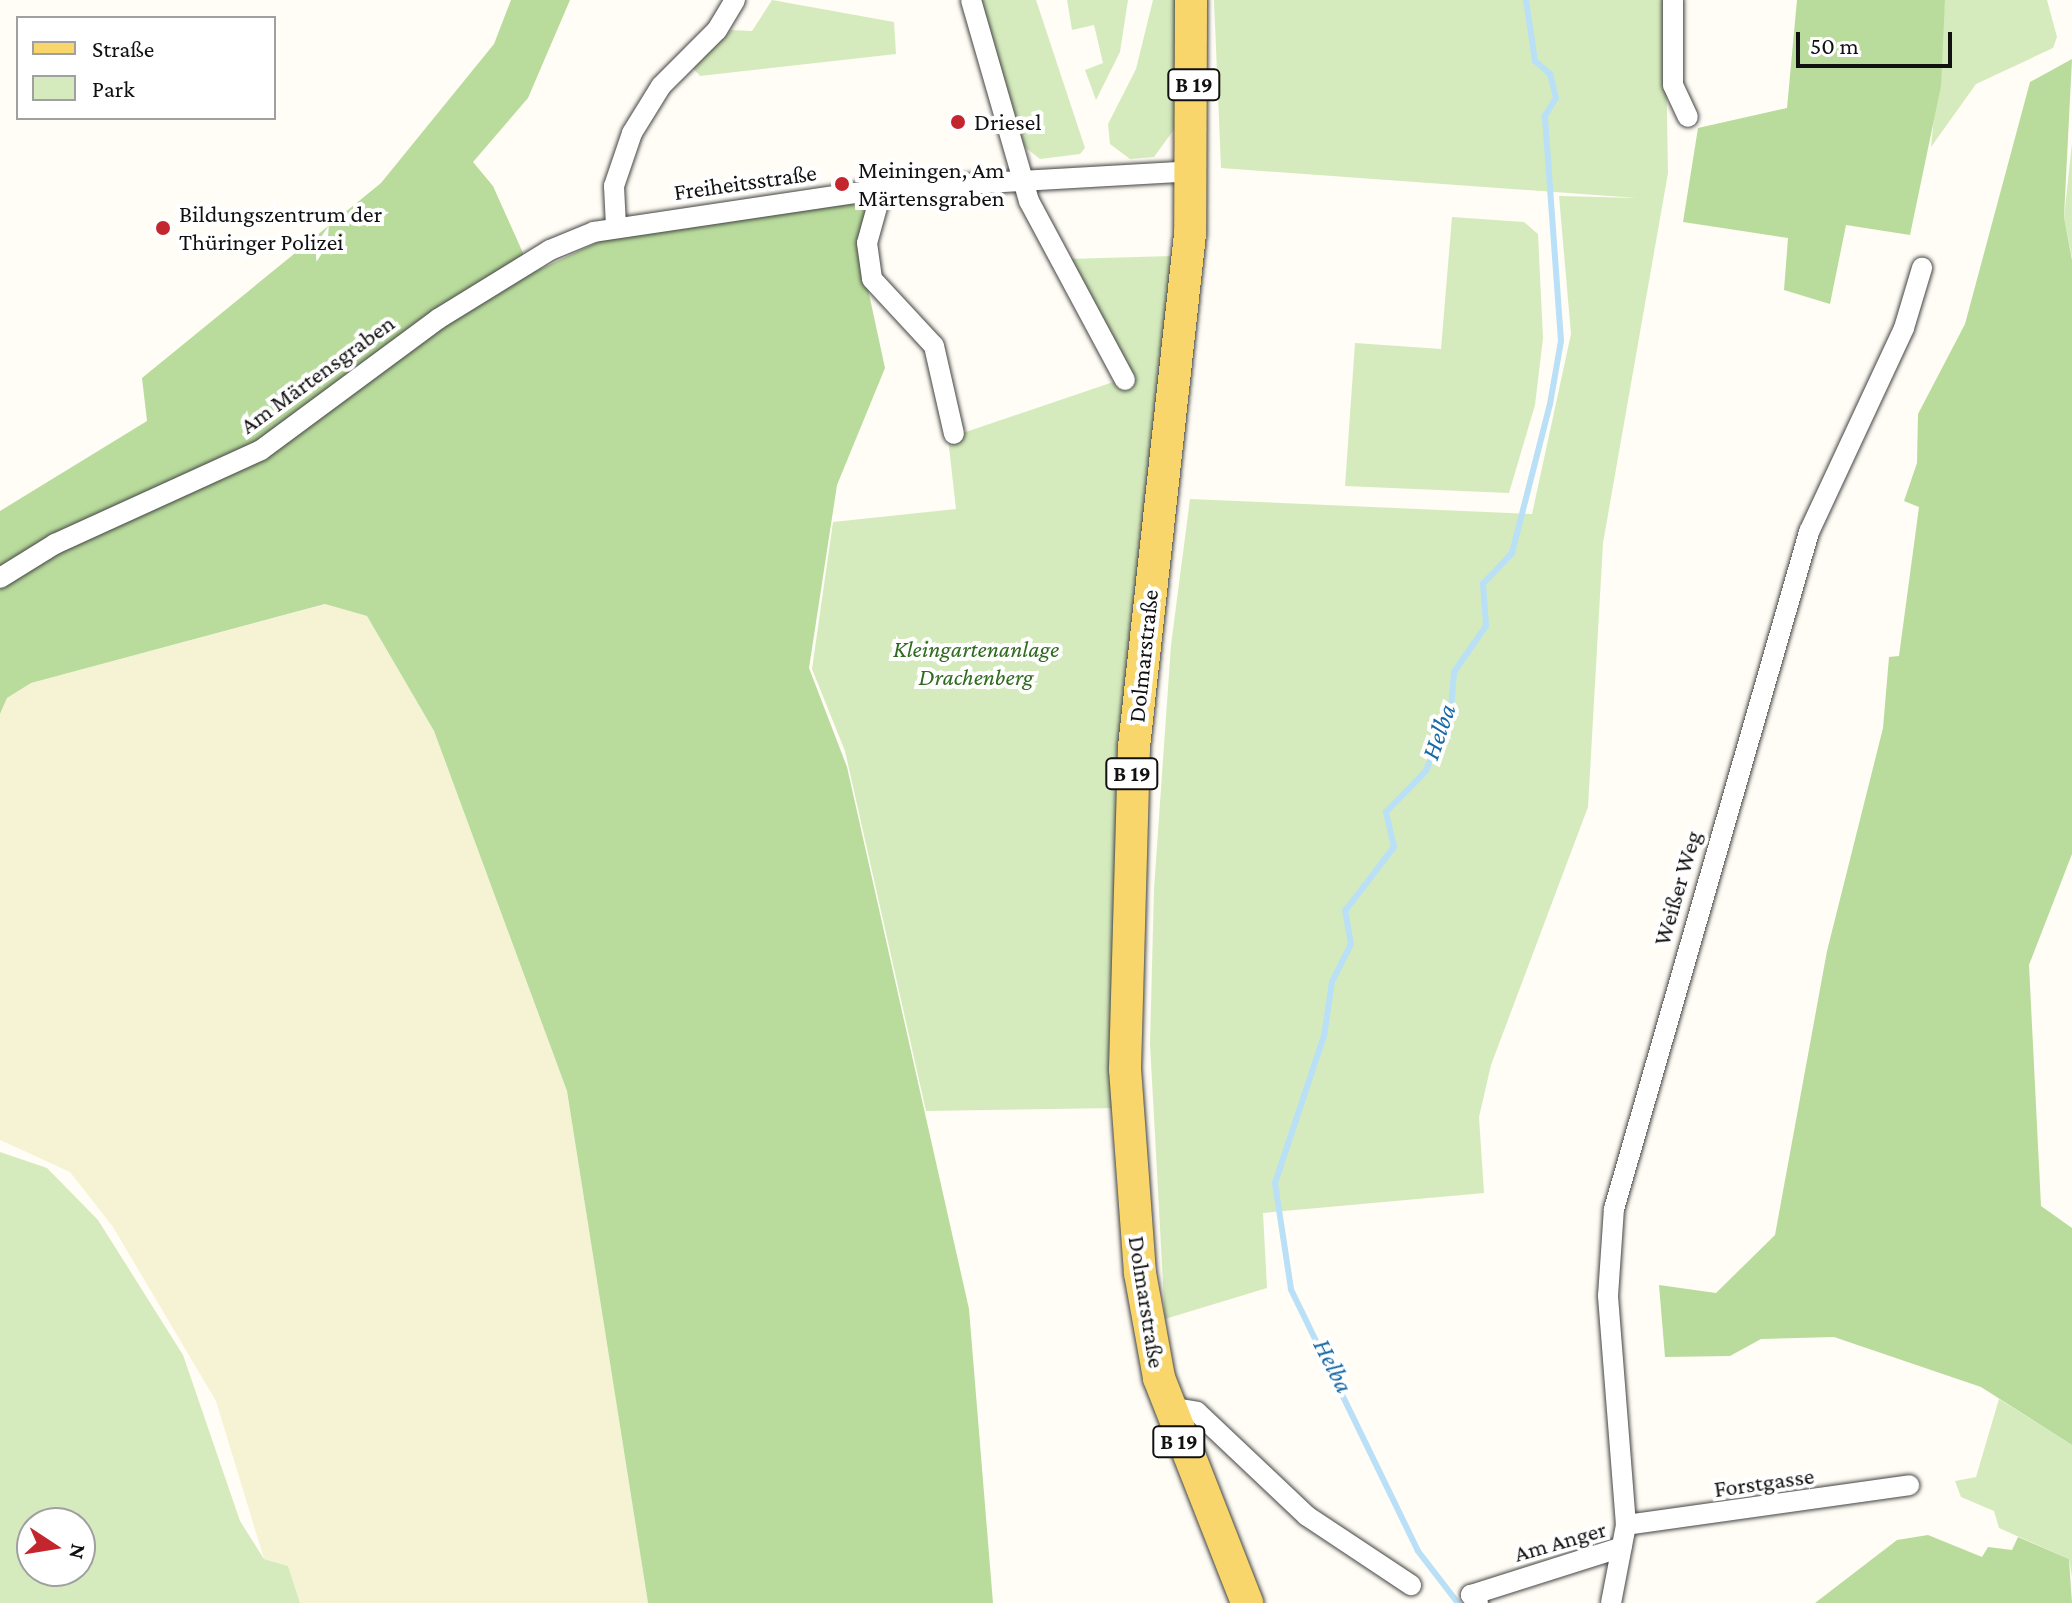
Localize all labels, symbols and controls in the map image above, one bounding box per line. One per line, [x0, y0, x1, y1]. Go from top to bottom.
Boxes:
legend [16, 16, 276, 120]
scale bar [1800, 16, 1956, 66]
text: 50 m [1810, 32, 1859, 59]
text: Straße [92, 35, 154, 62]
road number: B 19 [1166, 67, 1222, 103]
text: Park [92, 75, 135, 102]
place label: Driesel [974, 108, 1042, 136]
marker: Driesel [949, 113, 967, 131]
place label: Meiningen, Am Märtensgraben [858, 156, 1005, 212]
street label: Freiheitsstraße [672, 158, 818, 206]
marker: Meiningen, Am Märtensgraben [833, 175, 851, 193]
place label: Bildungszentrum der Thüringer Polizei [179, 200, 382, 256]
marker: Bildungszentrum der Thüringer Polizei [154, 219, 172, 237]
street label: Am Märtensgraben [234, 308, 400, 440]
street label: Dolmarstraße [1122, 588, 1164, 724]
park label: Kleingartenanlage Drachenberg [893, 635, 1059, 691]
water label: Helba [1415, 700, 1463, 764]
road number: B 19 [1104, 756, 1160, 792]
street label: Weißer Weg [1647, 827, 1707, 949]
street label: Dolmarstraße [1122, 1234, 1172, 1370]
water label: Helba [1306, 1334, 1360, 1398]
road number: B 19 [1151, 1424, 1207, 1460]
street label: Forstgasse [1712, 1461, 1816, 1503]
north arrow [16, 1507, 96, 1587]
street label: Am Anger [1511, 1514, 1609, 1568]
text: N [64, 1542, 92, 1562]

